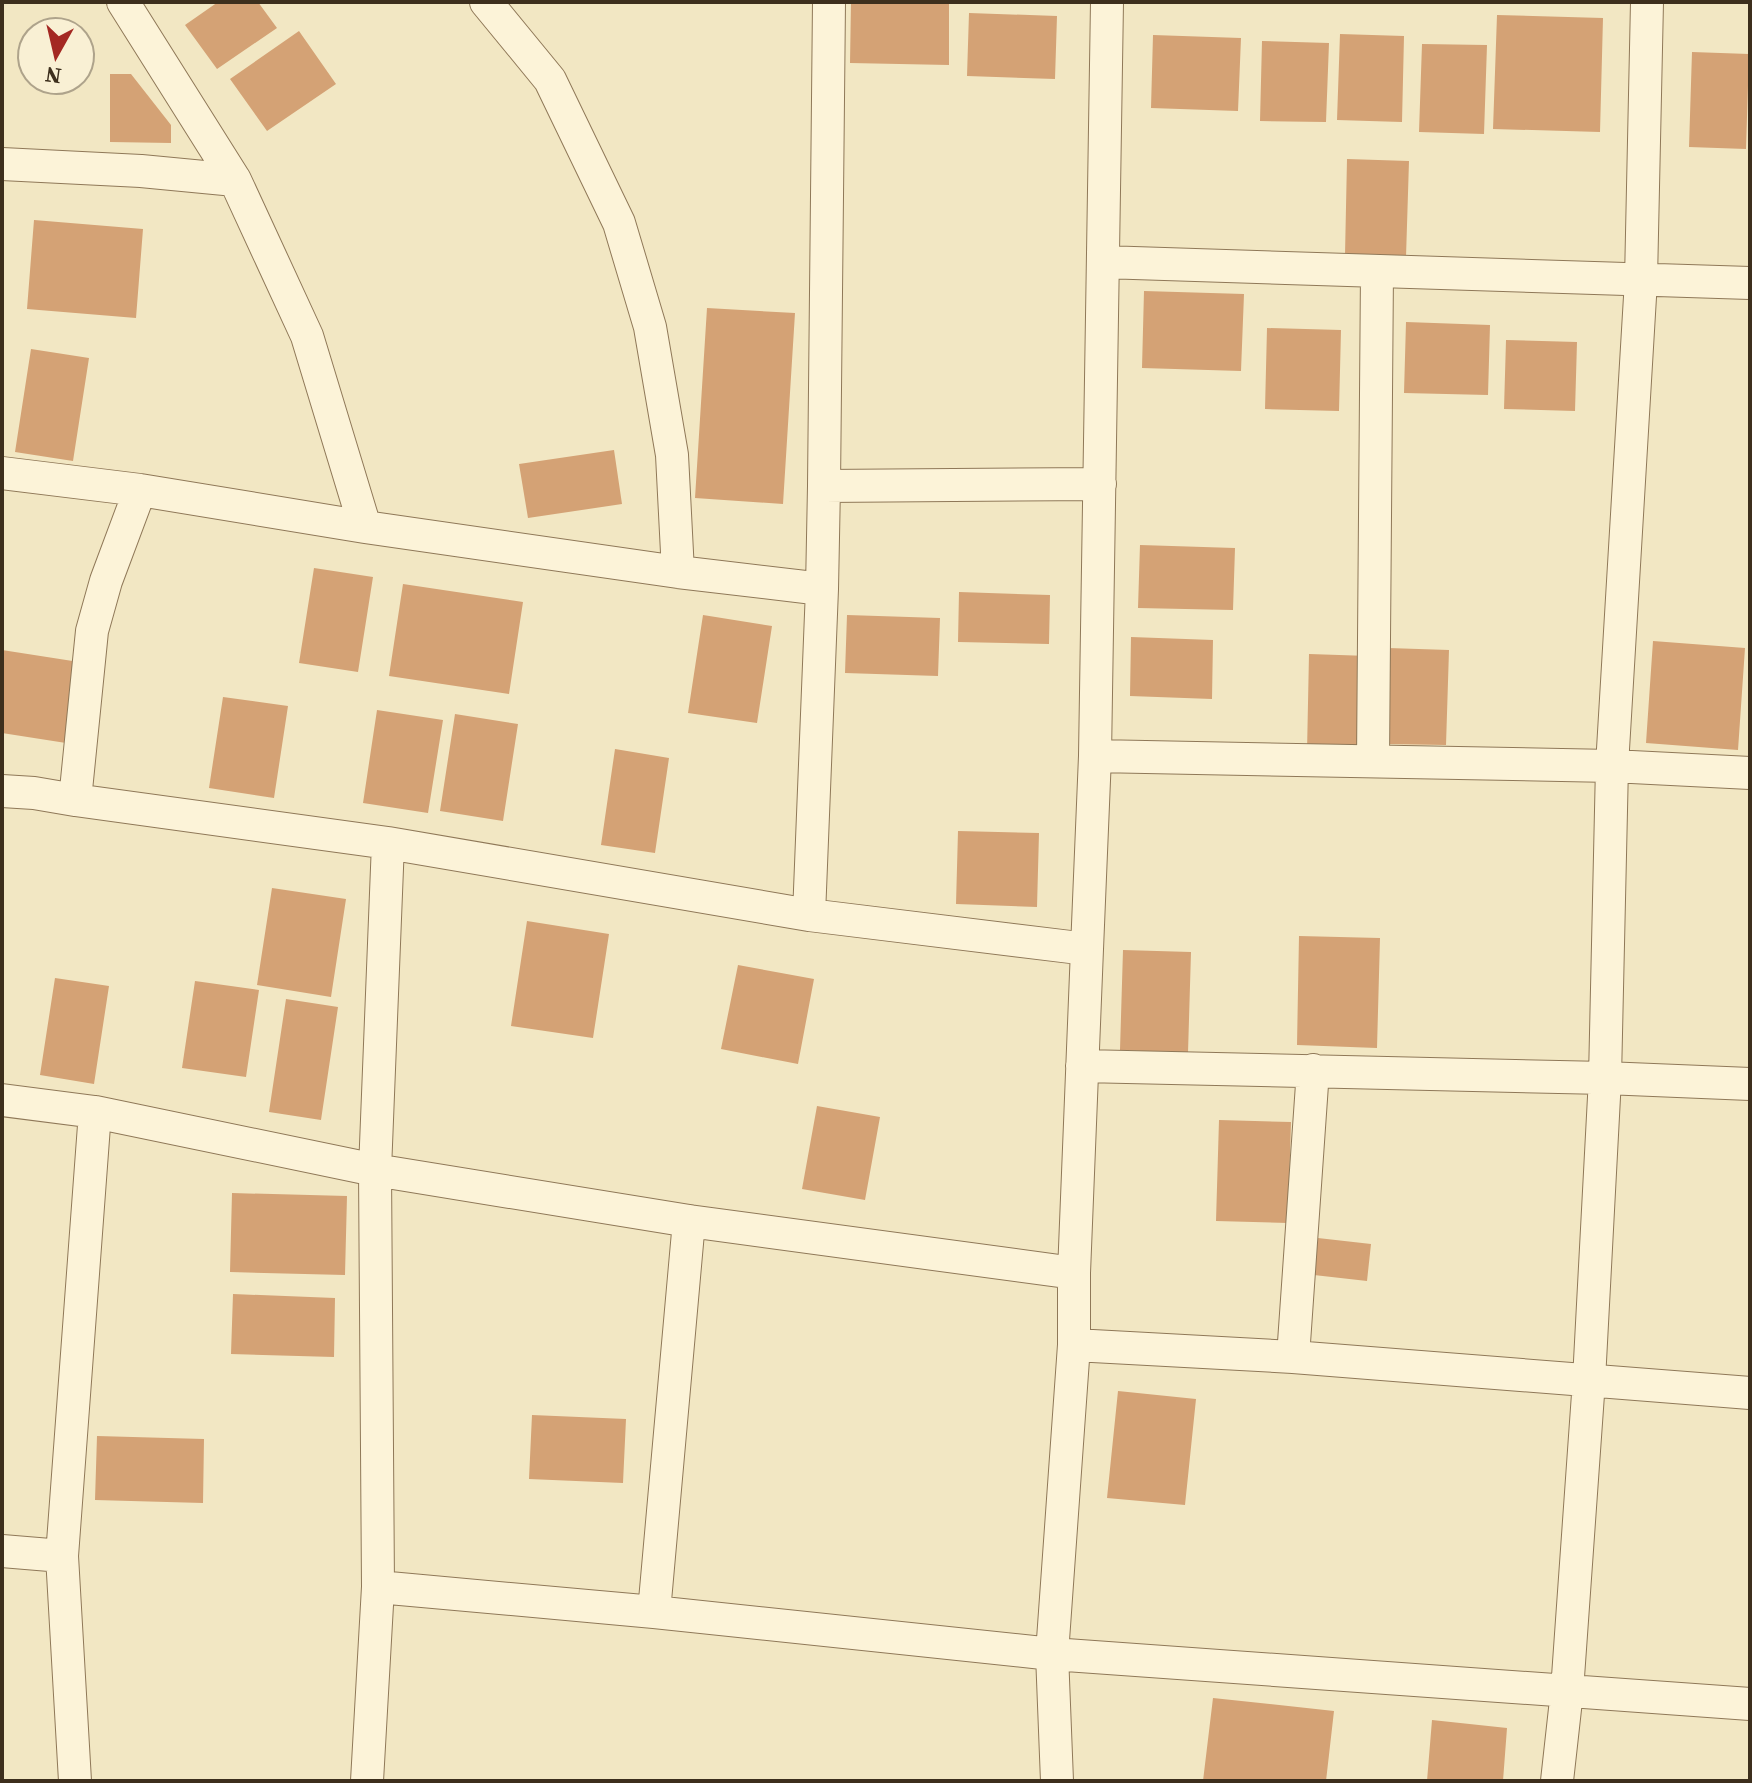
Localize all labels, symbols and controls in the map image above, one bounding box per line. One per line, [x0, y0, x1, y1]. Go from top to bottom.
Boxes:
north arrow [16, 16, 96, 96]
text: N [43, 60, 63, 92]

